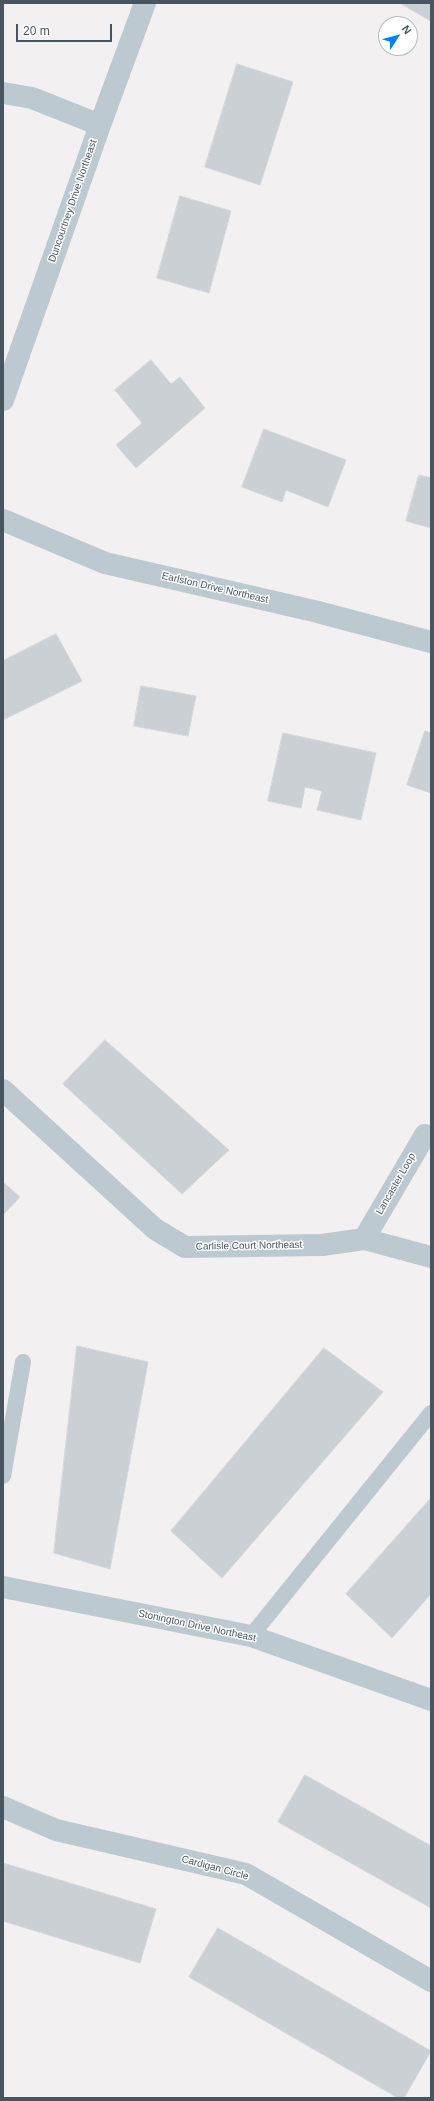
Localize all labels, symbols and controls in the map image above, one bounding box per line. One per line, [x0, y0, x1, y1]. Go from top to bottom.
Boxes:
scale bar [18, 16, 114, 42]
north arrow [378, 16, 418, 56]
text: N [400, 23, 414, 36]
text: 20 m [23, 24, 50, 38]
street label: Duncourtney Drive Northeast [46, 138, 100, 264]
street label: Earlston Drive Northeast [161, 570, 269, 606]
street label: Lancaster Loop [374, 1151, 418, 1217]
street label: Carlisle Court Northeast [196, 1239, 302, 1253]
street label: Stonington Drive Northeast [137, 1608, 257, 1644]
street label: Cardigan Circle [180, 1853, 250, 1883]

